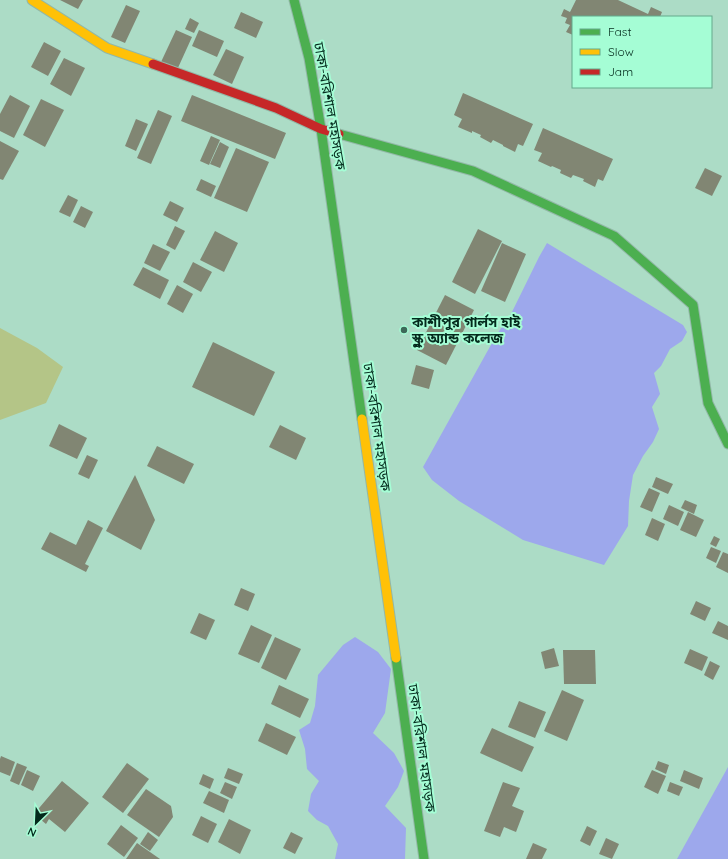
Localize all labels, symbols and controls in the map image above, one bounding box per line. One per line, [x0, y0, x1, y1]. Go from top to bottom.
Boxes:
legend [572, 16, 712, 88]
text: Fast [608, 24, 632, 39]
street label: ঢাকা-বরিশাল মহাসড়ক [310, 40, 350, 172]
text: Slow [608, 44, 634, 59]
text: Jam [608, 64, 633, 79]
place label: কাশীপুর গার্লস হাই স্কুল অ্যান্ড কলেজ [411, 313, 521, 348]
marker: কাশীপুর গার্লস হাই স্কুল অ্যান্ড কলেজ [399, 325, 409, 335]
street label: ঢাকা-বরিশাল মহাসড়ক [359, 361, 395, 493]
street label: ঢাকা-বরিশাল মহাসড়ক [404, 682, 440, 814]
north arrow [16, 803, 56, 843]
text: N [25, 824, 38, 840]

